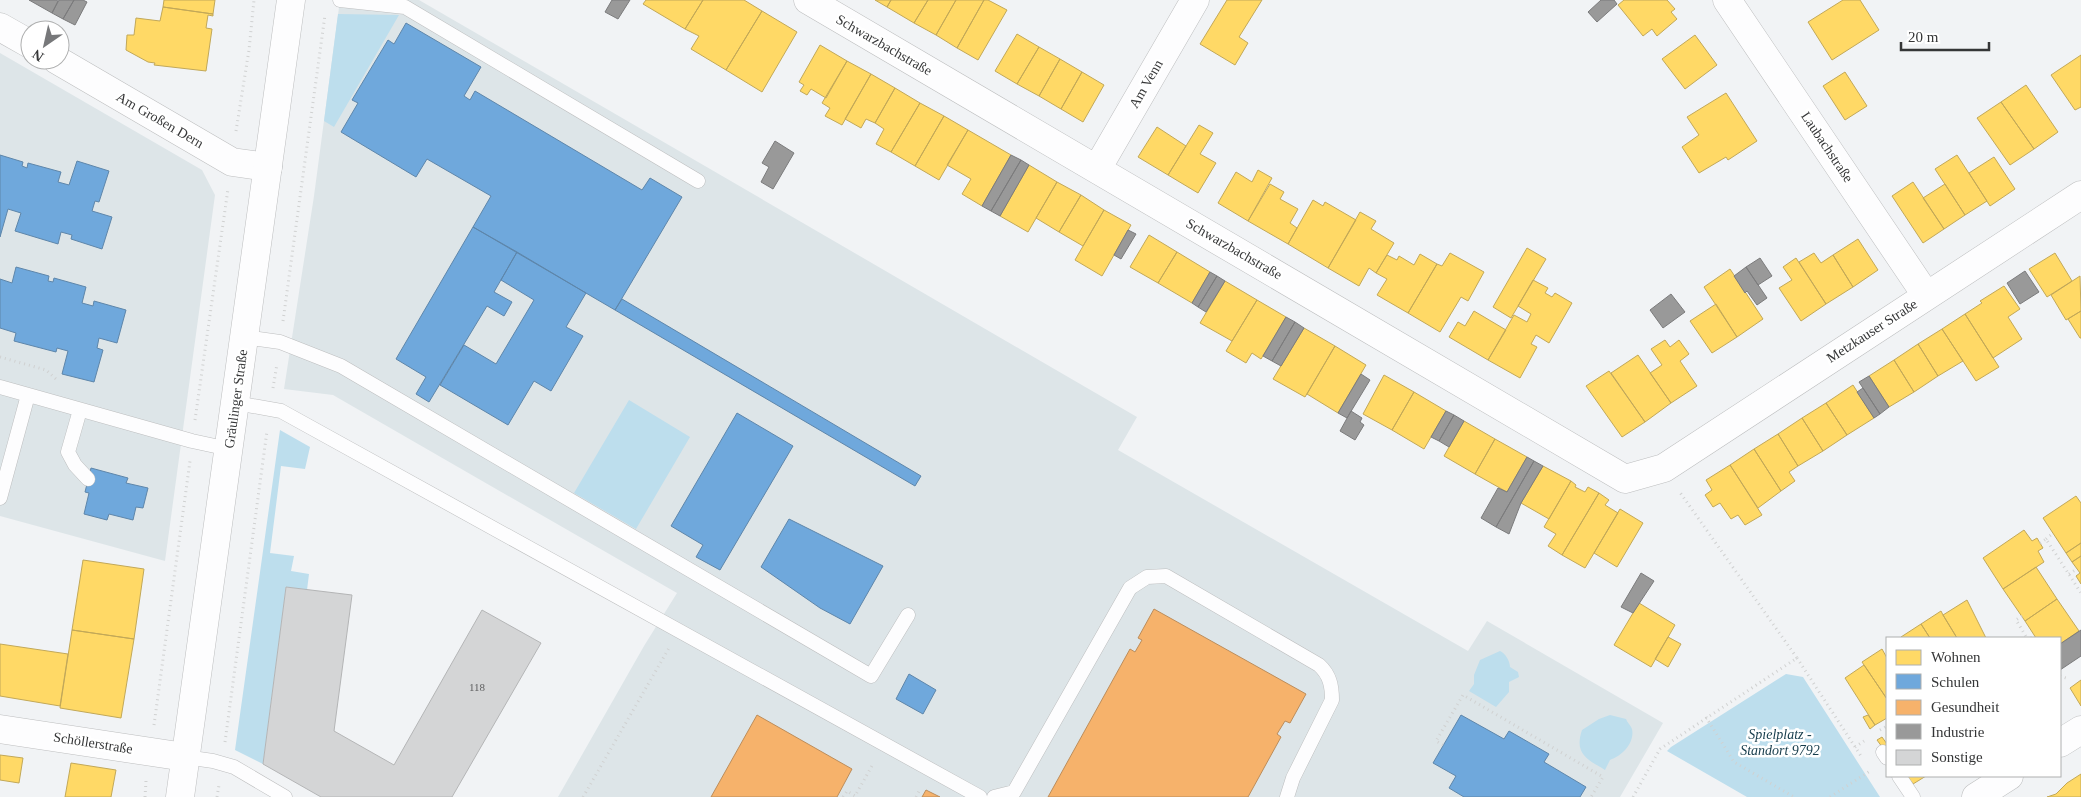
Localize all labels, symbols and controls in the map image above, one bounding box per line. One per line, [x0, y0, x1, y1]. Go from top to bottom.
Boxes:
street label: Schwarzbachstraße [833, 11, 935, 79]
north arrow [20, 20, 70, 70]
scale bar [1901, 20, 1988, 52]
text: 20 m [1908, 29, 1939, 45]
text: N [30, 46, 46, 64]
street label: Am Venn [1126, 57, 1166, 111]
street label: Am Großen Dern [114, 89, 206, 151]
street label: Laubachstraße [1798, 109, 1856, 185]
street label: Schwarzbachstraße [1183, 215, 1285, 283]
street label: Metzkauser Straße [1824, 296, 1920, 366]
street label: Gräulinger Straße [222, 348, 250, 450]
legend [1886, 637, 2061, 777]
text: Wohnen [1931, 649, 1981, 665]
text: Schulen [1931, 674, 1980, 690]
house number: 118 [469, 681, 486, 693]
text: Gesundheit [1931, 699, 2000, 715]
text: Industrie [1931, 724, 1985, 740]
park label: Spielplatz - Standort 9792 [1740, 727, 1820, 758]
street label: Schöllerstraße [52, 729, 134, 757]
text: Sonstige [1931, 749, 1983, 765]

